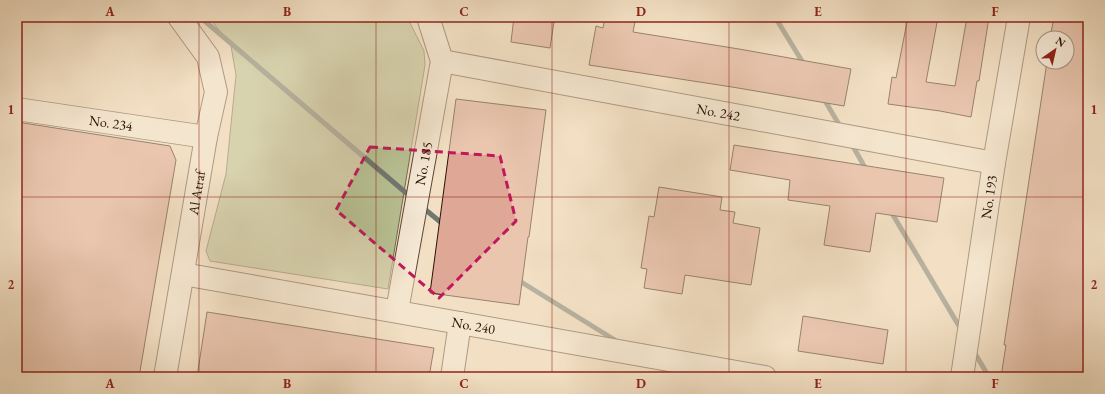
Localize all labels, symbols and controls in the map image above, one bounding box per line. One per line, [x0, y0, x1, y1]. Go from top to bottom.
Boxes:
text: A [104, 3, 115, 20]
text: B [283, 3, 291, 20]
text: C [459, 3, 469, 20]
text: D [636, 3, 646, 20]
text: E [814, 3, 822, 20]
text: F [991, 3, 999, 20]
north arrow [1035, 30, 1075, 70]
text: N [1053, 33, 1068, 50]
street label: No. 242 [695, 99, 742, 125]
text: 1 [8, 101, 15, 118]
text: 1 [1091, 101, 1098, 118]
street label: No. 234 [88, 111, 134, 135]
street label: No. 185 [411, 140, 436, 187]
street label: Al Atraf [184, 168, 209, 217]
street label: No. 193 [977, 174, 1001, 220]
text: 2 [8, 276, 15, 293]
text: 2 [1091, 276, 1098, 293]
street label: No. 240 [450, 313, 497, 338]
text: A [104, 375, 115, 392]
text: B [283, 375, 291, 392]
text: C [459, 375, 469, 392]
text: D [636, 375, 646, 392]
text: E [814, 375, 822, 392]
text: F [991, 375, 999, 392]

